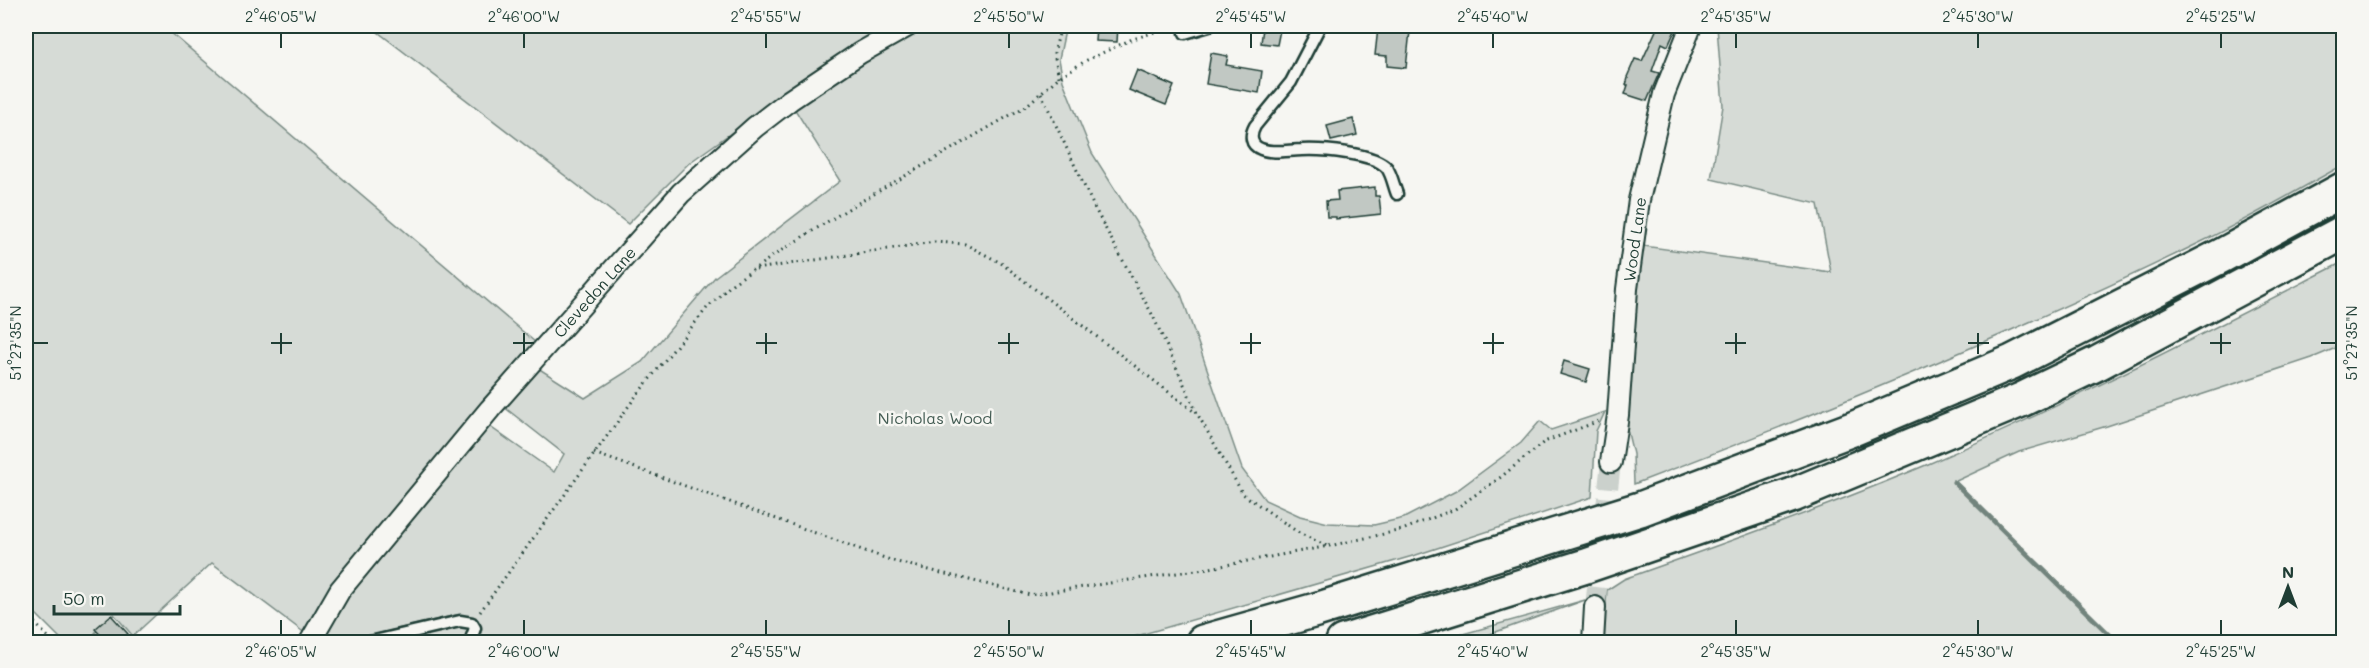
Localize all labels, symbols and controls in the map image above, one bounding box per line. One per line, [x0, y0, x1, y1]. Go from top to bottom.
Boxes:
text: 2°46'05"W [245, 6, 317, 26]
text: 2°46'00"W [488, 6, 560, 26]
text: 2°45'55"W [731, 6, 801, 26]
text: 2°45'50"W [973, 6, 1045, 26]
text: 2°45'45"W [1215, 6, 1287, 26]
text: 2°45'40"W [1457, 6, 1529, 26]
text: 2°45'35"W [1701, 6, 1772, 26]
text: 2°45'30"W [1942, 6, 2014, 26]
text: 2°45'25"W [2186, 6, 2256, 26]
street label: Wood Lane [1618, 196, 1650, 283]
street label: Clevedon Lane [548, 242, 640, 341]
text: 51°27'35"N [5, 305, 25, 381]
text: 51°27'35"N [2341, 305, 2361, 381]
park label: Nicholas Wood [878, 407, 992, 428]
north arrow [2258, 557, 2318, 617]
text: N [2282, 561, 2294, 582]
scale bar [54, 578, 180, 616]
text: 50 m [63, 586, 105, 610]
text: 2°46'05"W [245, 641, 317, 661]
text: 2°46'00"W [488, 641, 560, 661]
text: 2°45'55"W [731, 641, 801, 661]
text: 2°45'50"W [973, 641, 1045, 661]
text: 2°45'45"W [1215, 641, 1287, 661]
text: 2°45'40"W [1457, 641, 1529, 661]
text: 2°45'35"W [1701, 641, 1772, 661]
text: 2°45'30"W [1942, 641, 2014, 661]
text: 2°45'25"W [2186, 641, 2256, 661]

